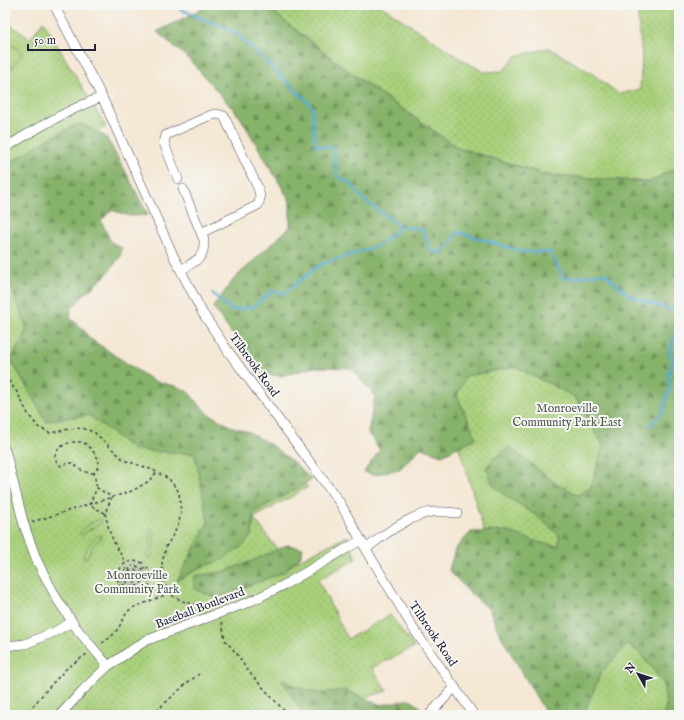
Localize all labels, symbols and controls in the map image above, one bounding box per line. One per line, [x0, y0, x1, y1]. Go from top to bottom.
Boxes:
scale bar [28, 26, 95, 52]
text: 50 m [34, 33, 56, 48]
street label: Tilbrook Road [226, 330, 282, 400]
park label: Monroeville Community Park East [512, 401, 622, 430]
park label: Monroeville Community Park [95, 568, 180, 597]
street label: Baseball Boulevard [153, 584, 247, 632]
street label: Tilbrook Road [406, 599, 461, 670]
north arrow [618, 654, 658, 694]
text: N [622, 660, 640, 677]

